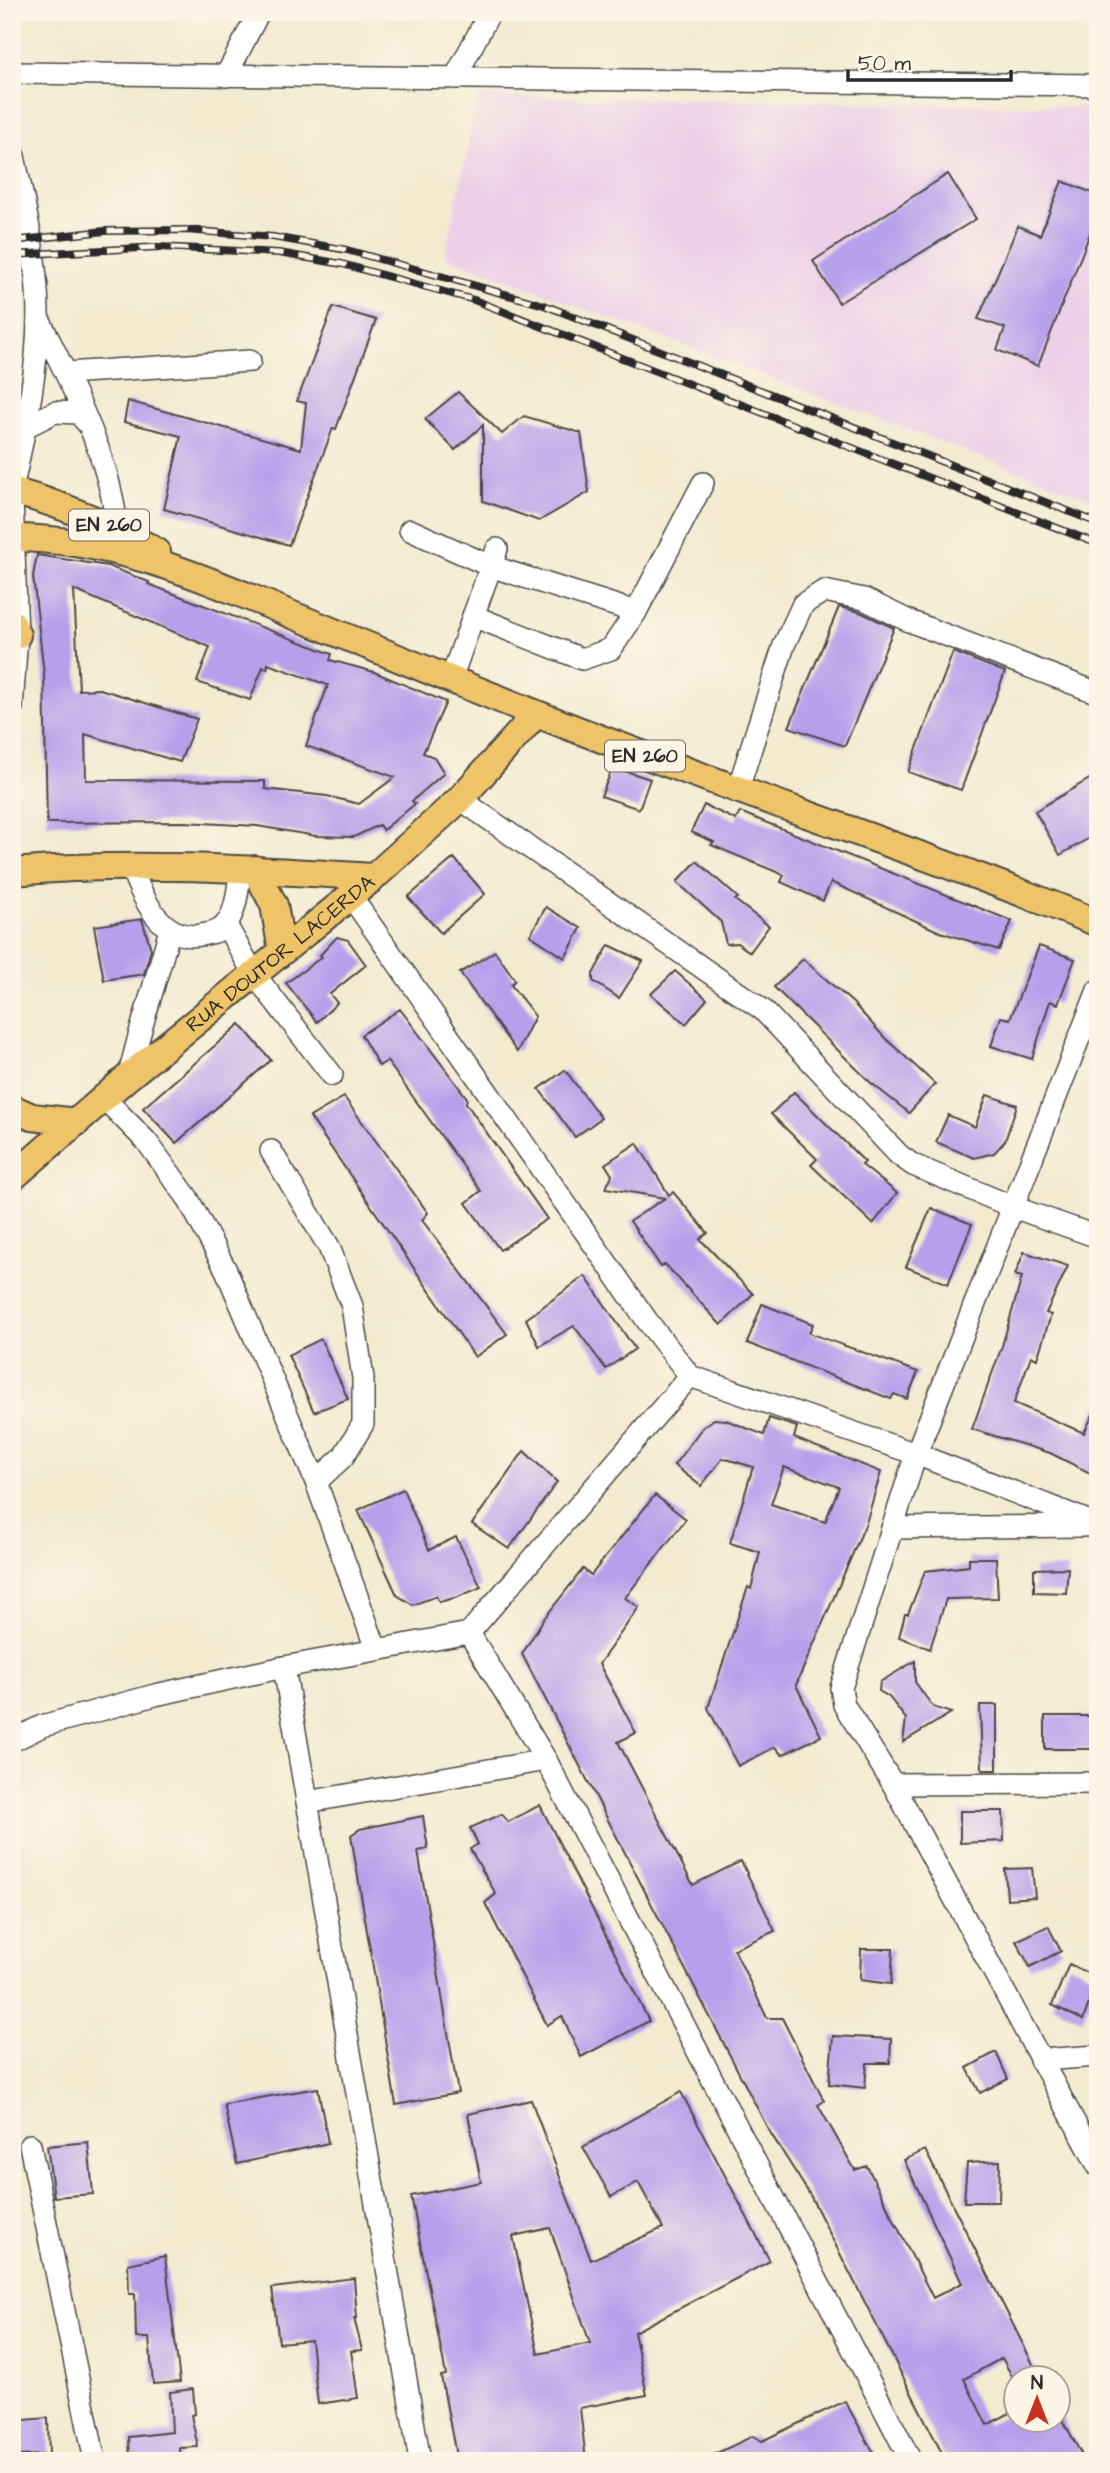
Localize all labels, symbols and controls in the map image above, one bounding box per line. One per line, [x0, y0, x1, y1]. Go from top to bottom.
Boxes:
scale bar [848, 38, 1010, 82]
text: 50 m [858, 49, 912, 78]
road number: EN 260 [69, 510, 149, 540]
road number: EN 260 [605, 740, 685, 772]
street label: RUA DOUTOR LACERDA [179, 867, 381, 1039]
north arrow [1002, 2364, 1072, 2434]
text: N [1031, 2370, 1043, 2397]

